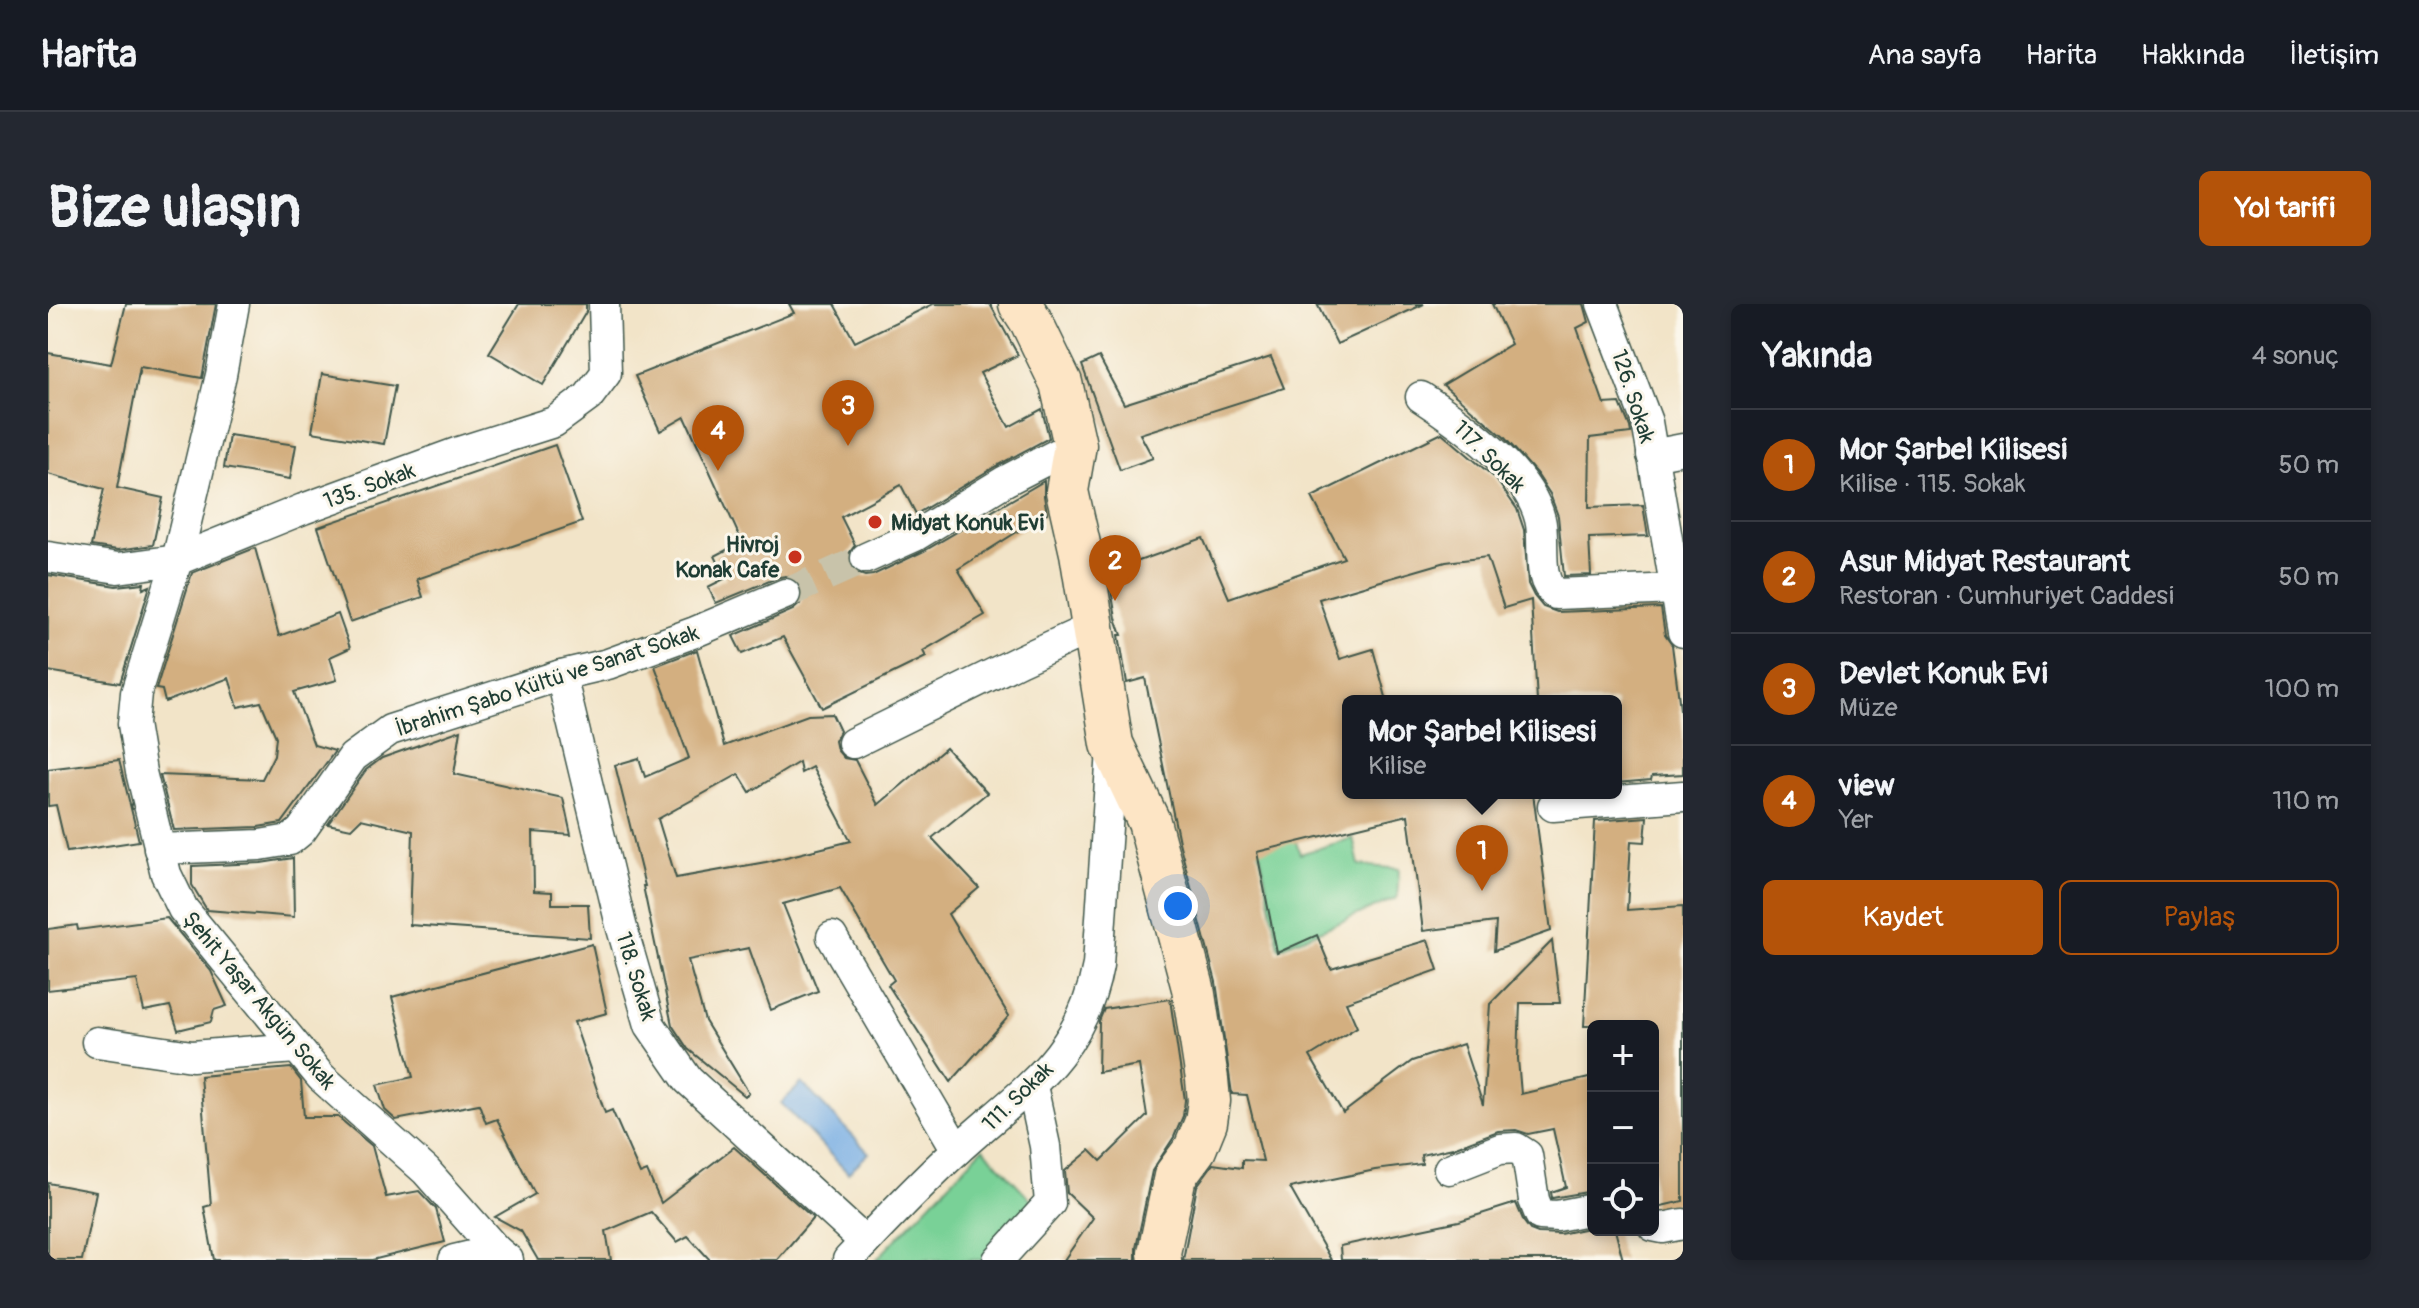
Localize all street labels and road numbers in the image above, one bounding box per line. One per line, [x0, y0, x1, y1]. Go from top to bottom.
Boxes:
street label: 126. Sokak [1605, 346, 1661, 447]
street label: 117. Sokak [1447, 414, 1532, 499]
street label: 135. Sokak [320, 456, 419, 515]
street label: İbrahim Şabo Kültü ve Sanat Sokak [392, 619, 702, 743]
street label: Şehit Yaşar Akgün Sokak [176, 906, 342, 1095]
street label: 118. Sokak [609, 929, 663, 1024]
street label: 111. Sokak [976, 1056, 1059, 1138]

